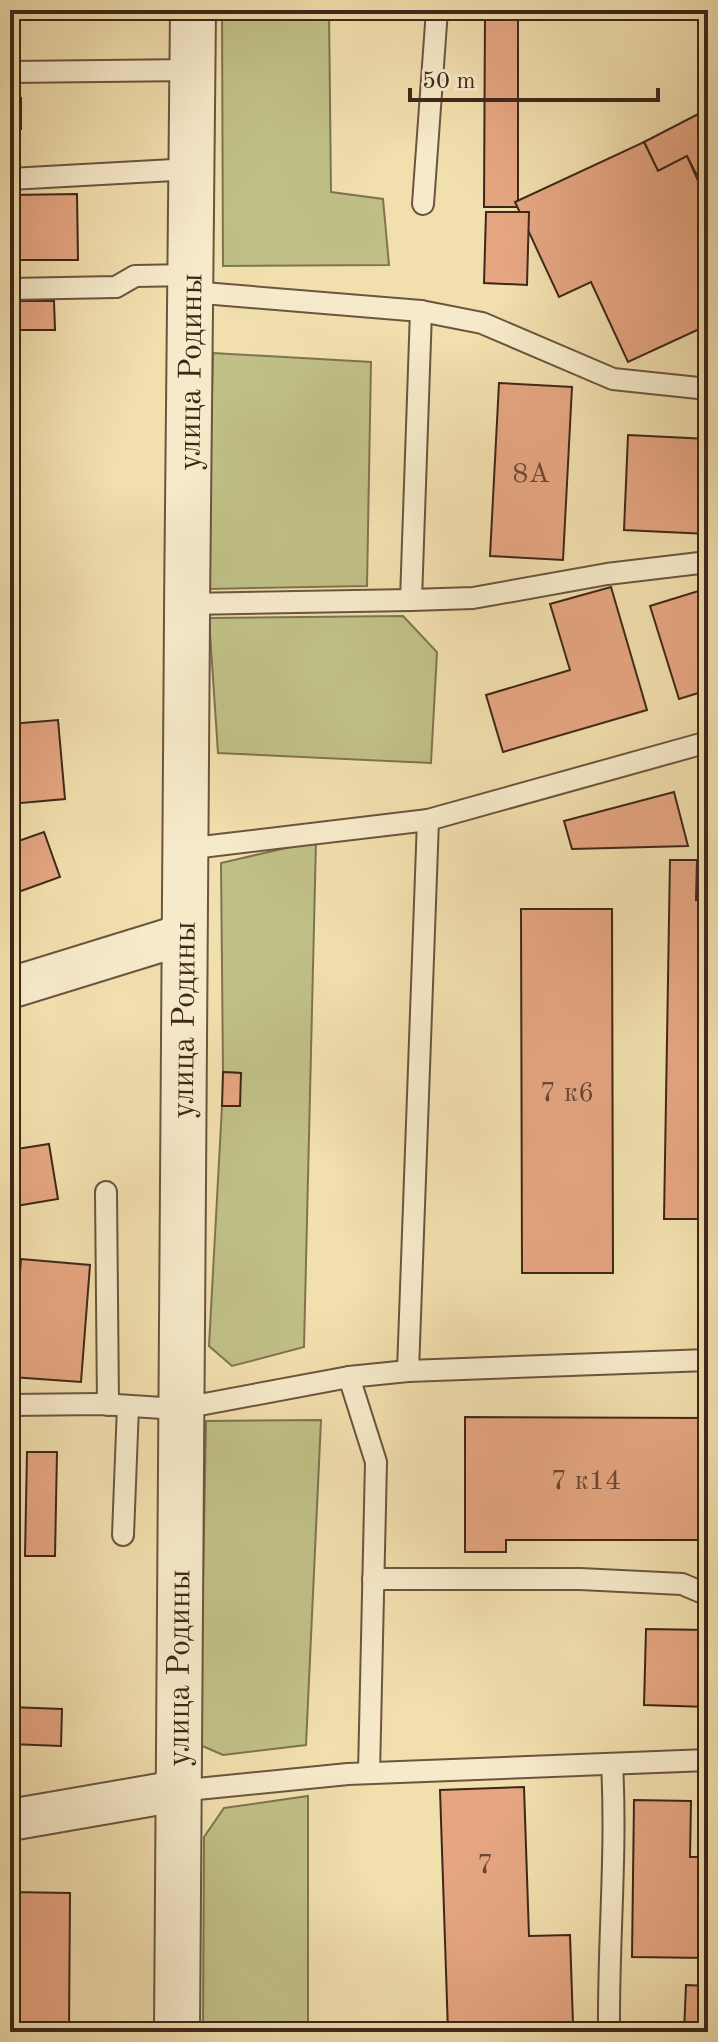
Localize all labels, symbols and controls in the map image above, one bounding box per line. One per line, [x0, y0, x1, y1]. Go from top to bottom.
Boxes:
scale bar [410, 52, 658, 102]
text: 50 m [422, 70, 476, 94]
street label: улица Родины [175, 273, 209, 471]
house number: 8А [512, 461, 550, 489]
street label: улица Родины [169, 921, 203, 1119]
house number: 7 к6 [540, 1080, 594, 1108]
house number: 7 к14 [551, 1468, 621, 1496]
street label: улица Родины [164, 1569, 197, 1767]
house number: 7 [477, 1852, 493, 1880]

